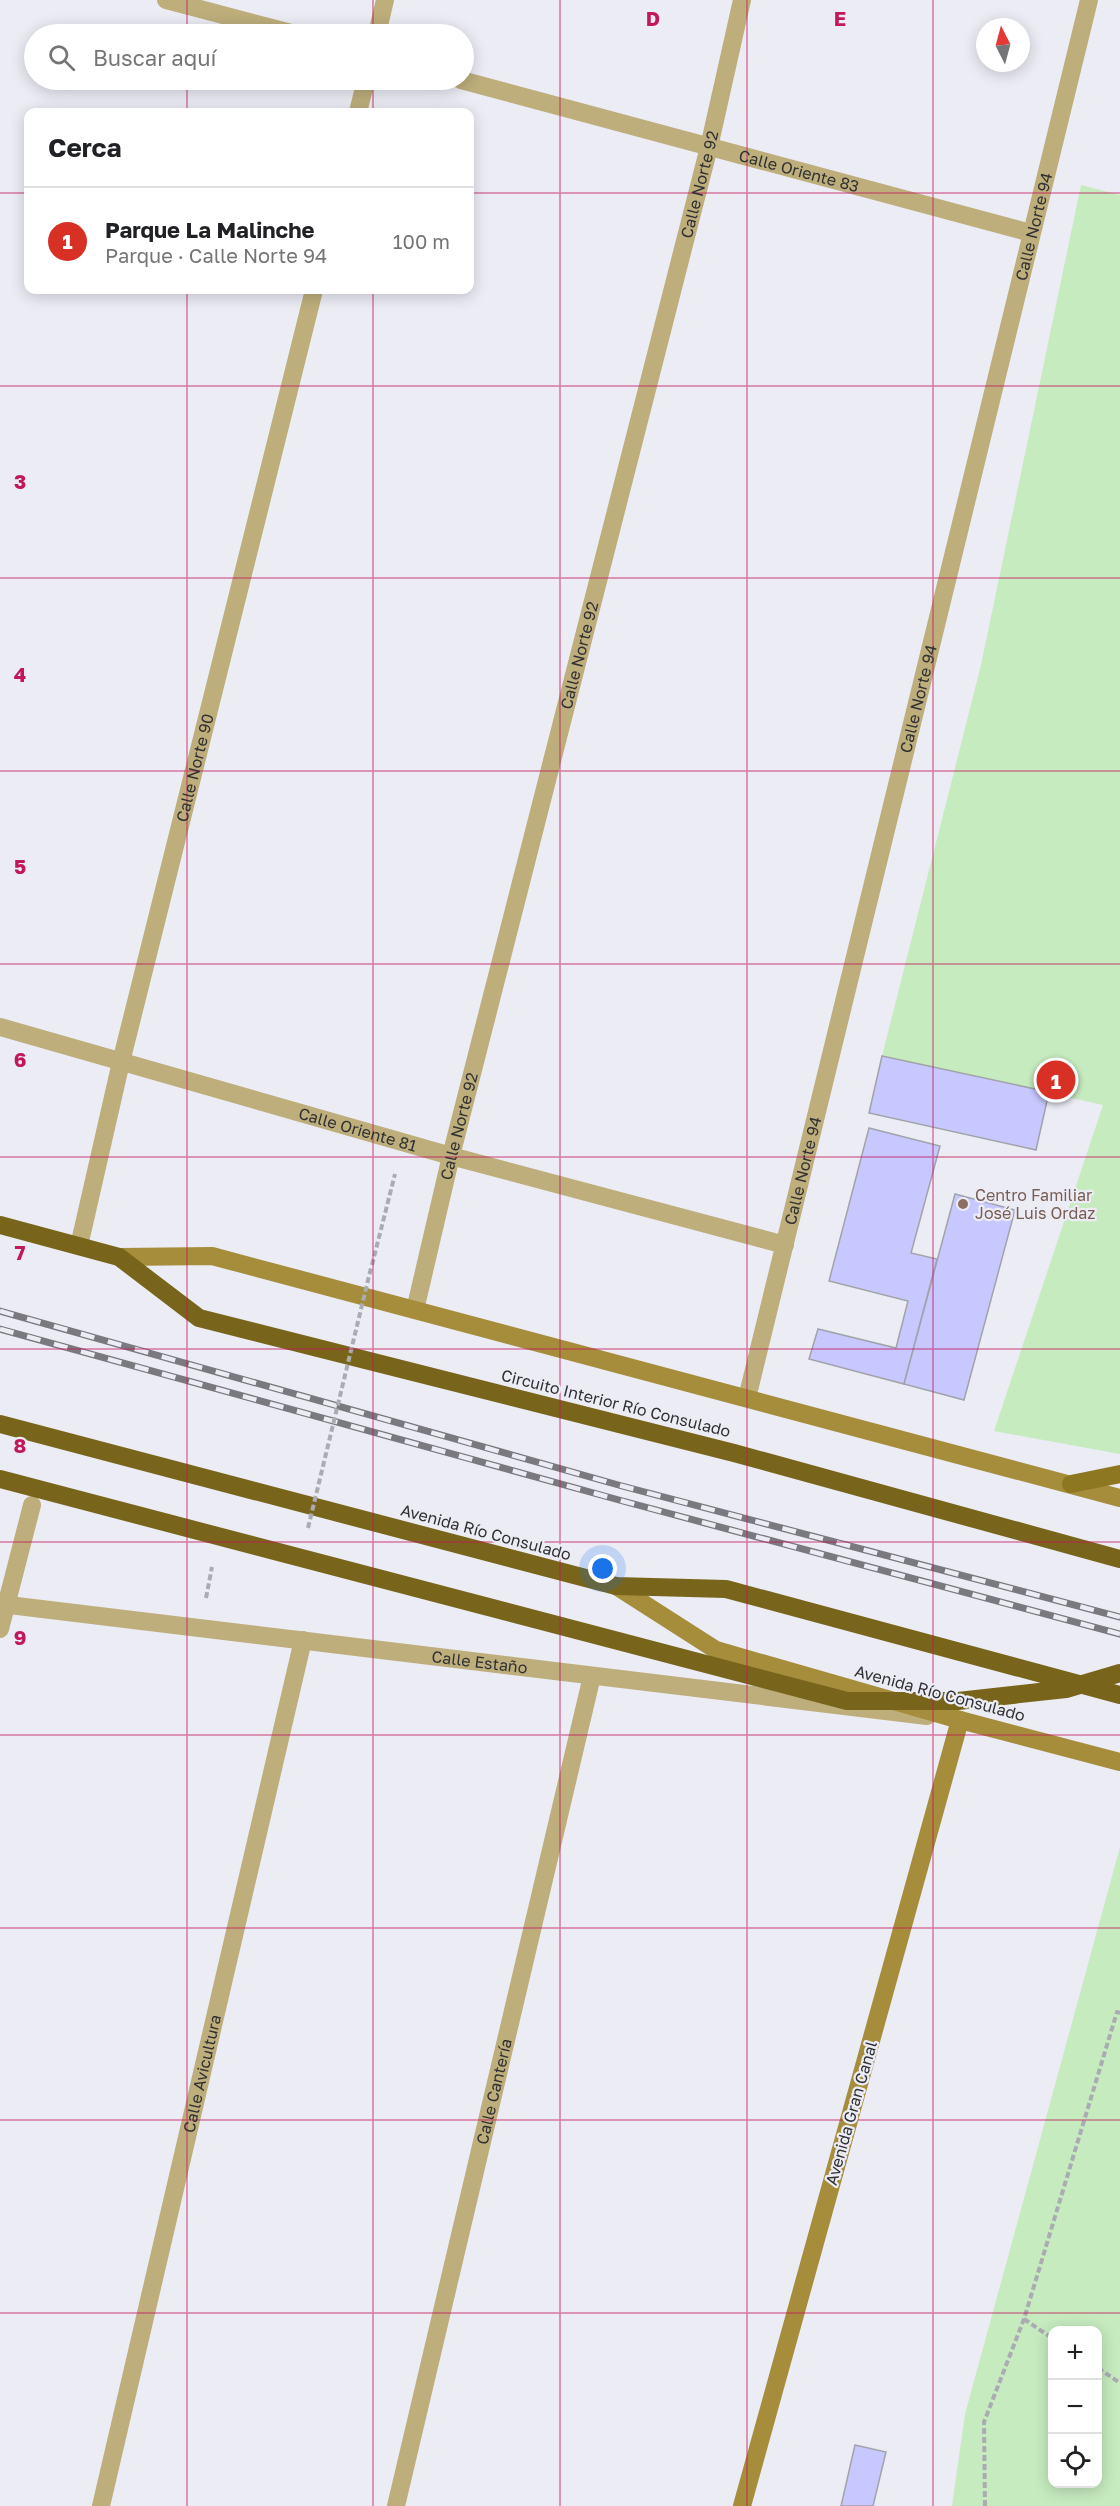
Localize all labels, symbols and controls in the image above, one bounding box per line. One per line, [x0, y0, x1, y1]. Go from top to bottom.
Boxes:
text: D [646, 6, 660, 30]
text: E [834, 6, 846, 30]
north arrow [976, 18, 1030, 72]
search box [24, 24, 474, 90]
icon: search [45, 41, 78, 74]
text: Buscar aquí [93, 44, 216, 71]
street label: Calle Norte 92 [676, 129, 722, 240]
text: Cerca [48, 132, 122, 163]
street label: Calle Oriente 83 [737, 145, 861, 196]
street label: Calle Norte 94 [1011, 170, 1056, 283]
text: Parque La Malinche [105, 216, 315, 243]
text: 1 [62, 229, 73, 253]
text: 100 m [393, 229, 450, 253]
text: Parque · Calle Norte 94 [105, 243, 327, 267]
text: 3 [14, 469, 26, 493]
street label: Calle Norte 92 [556, 599, 602, 711]
street label: Calle Norte 94 [895, 642, 941, 755]
text: 4 [14, 662, 26, 686]
street label: Calle Norte 90 [171, 712, 218, 824]
text: 5 [14, 854, 26, 878]
text: 6 [14, 1047, 26, 1071]
pin: 1 [1036, 1058, 1076, 1102]
street label: Calle Norte 92 [436, 1070, 482, 1182]
street label: Calle Oriente 81 [296, 1103, 419, 1156]
street label: Calle Norte 94 [780, 1114, 825, 1227]
place label: Centro Familiar José Luis Ordaz [975, 1185, 1095, 1223]
marker: Centro Familiar José Luis Ordaz [956, 1197, 970, 1211]
text: 7 [15, 1240, 26, 1264]
street label: Circuito Interior Río Consulado [499, 1365, 733, 1441]
text: 8 [14, 1433, 26, 1457]
street label: Avenida Río Consulado [399, 1500, 573, 1564]
your location [588, 1554, 617, 1583]
text: 9 [14, 1625, 26, 1649]
street label: Calle Estaño [430, 1646, 529, 1678]
street label: Avenida Río Consulado [853, 1661, 1027, 1725]
street label: Calle Avicultura [178, 2013, 225, 2135]
street label: Calle Cantería [472, 2036, 516, 2146]
street label: Avenida Gran Canal [821, 2039, 881, 2187]
map controls [1048, 2326, 1102, 2488]
button: + [1048, 2326, 1102, 2380]
button: − [1048, 2380, 1102, 2434]
button: locate [1048, 2434, 1102, 2488]

